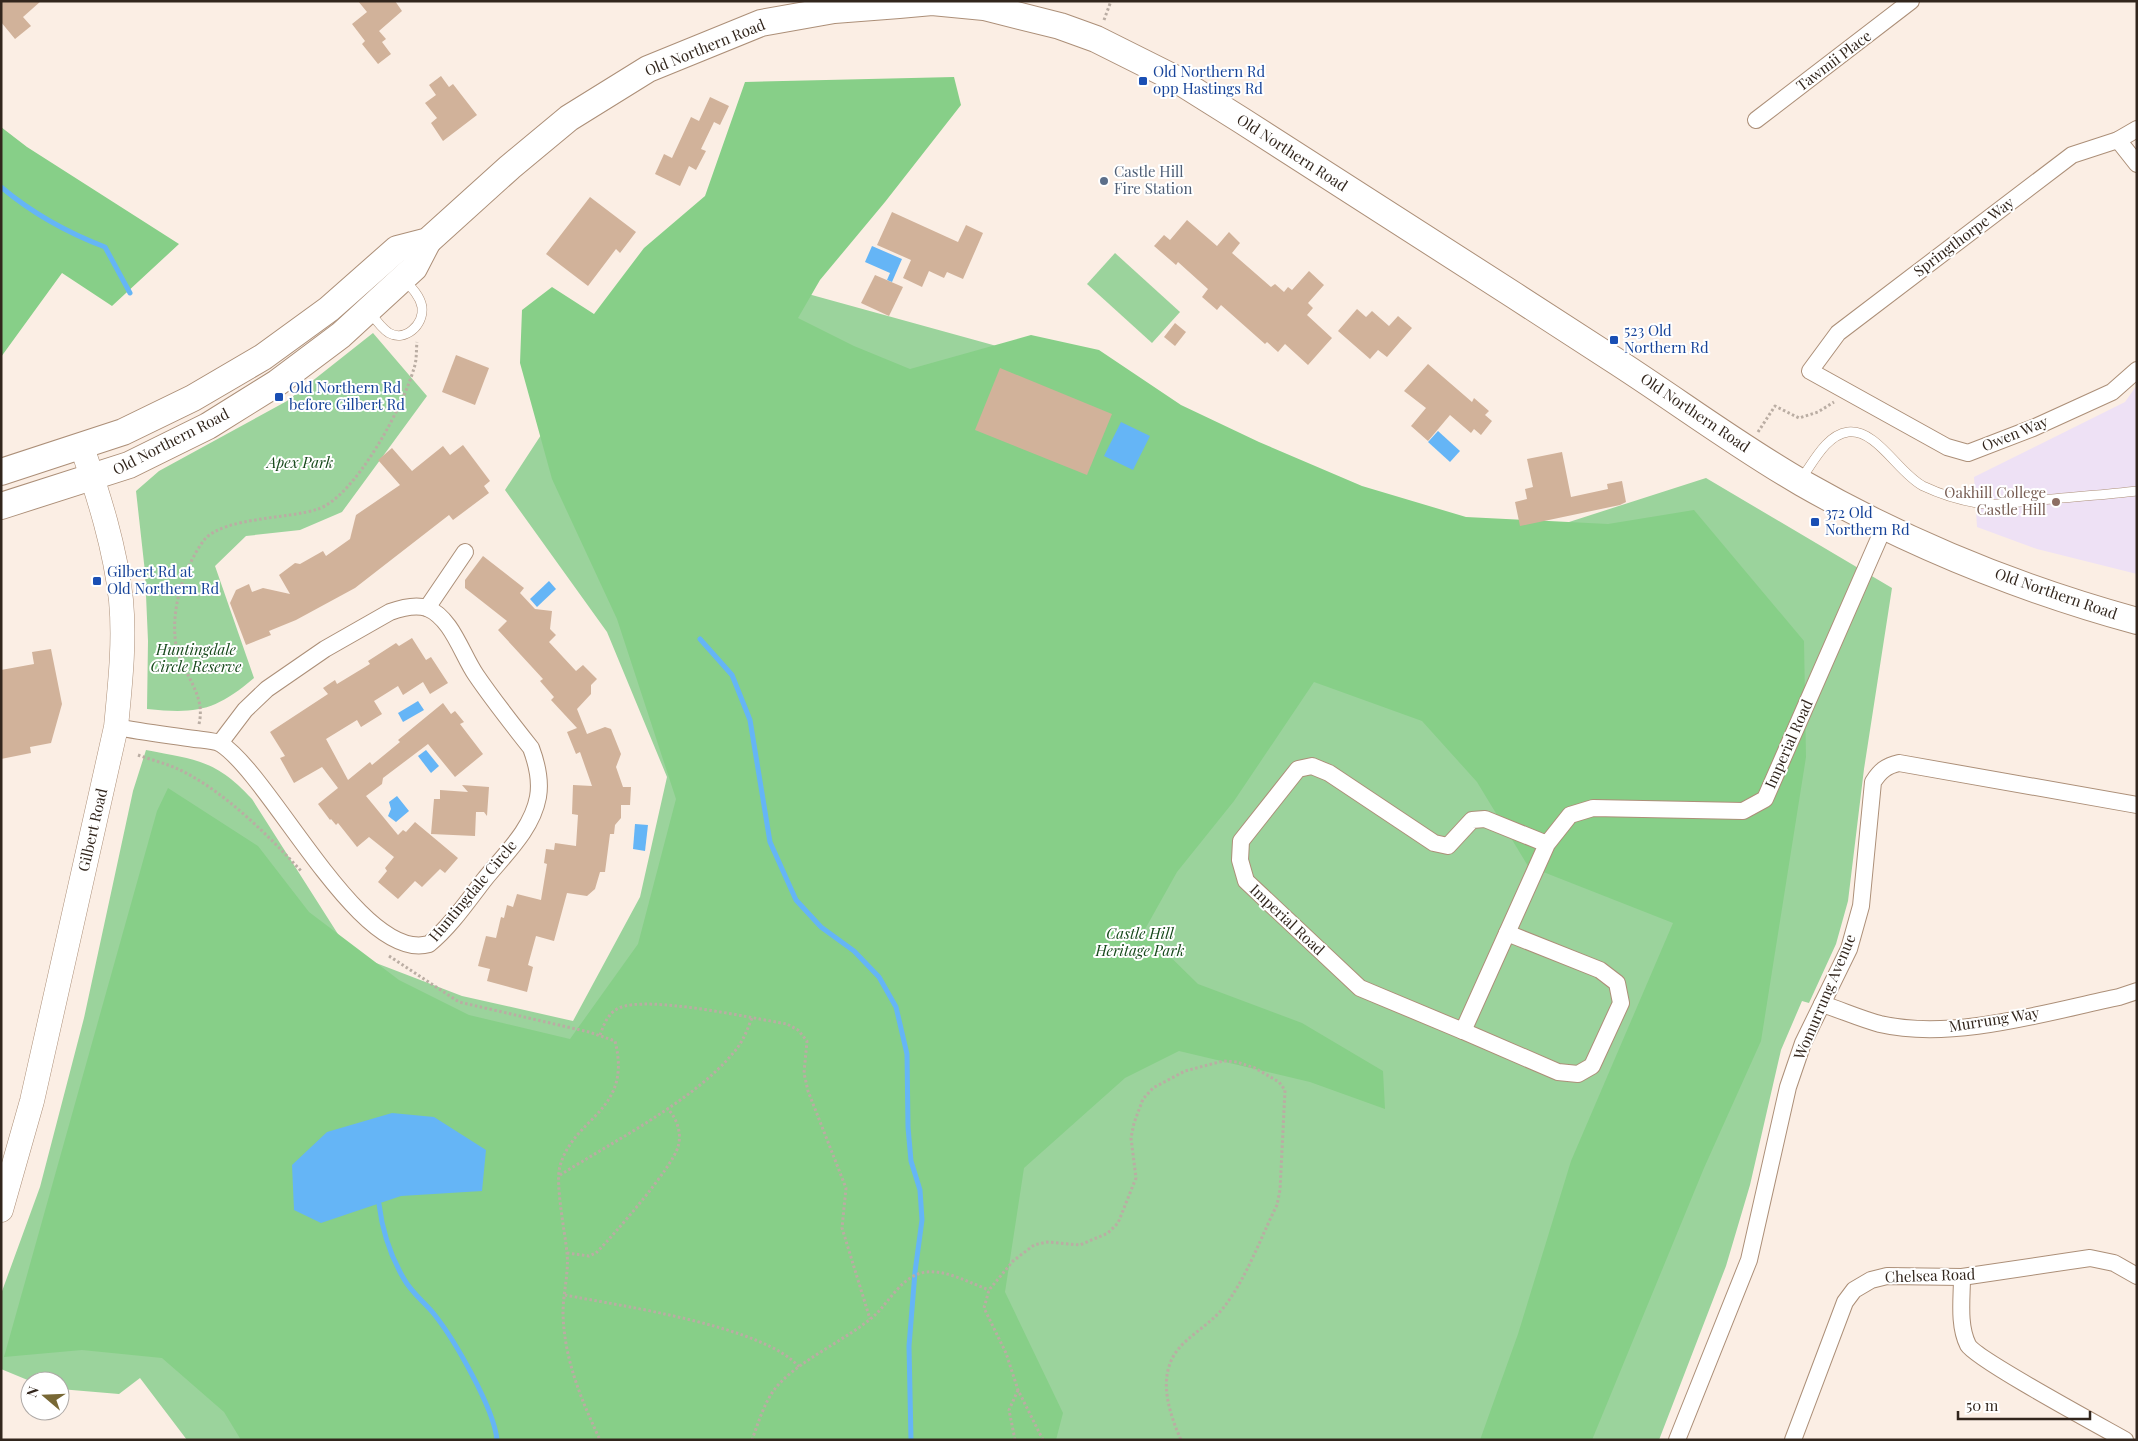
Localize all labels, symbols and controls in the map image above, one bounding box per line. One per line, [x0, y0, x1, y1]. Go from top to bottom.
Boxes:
street label: Old Northern Road [642, 14, 768, 80]
street label: Tawmii Place [1792, 25, 1875, 95]
place label: Old Northern Rd opp Hastings Rd [1153, 61, 1266, 98]
marker: Old Northern Rd opp Hastings Rd [1137, 75, 1149, 87]
street label: Old Northern Road [1233, 109, 1352, 196]
place label: Castle Hill Fire Station [1114, 161, 1192, 198]
marker: Castle Hill Fire Station [1098, 175, 1110, 187]
street label: Springthorpe Way [1909, 192, 2018, 281]
place label: 523 Old Northern Rd [1624, 320, 1709, 357]
marker: 523 Old Northern Rd [1608, 334, 1620, 346]
street label: Old Northern Road [1637, 368, 1754, 456]
place label: Old Northern Rd before Gilbert Rd [289, 377, 405, 414]
marker: Old Northern Rd before Gilbert Rd [273, 391, 285, 403]
street label: Old Northern Road [109, 403, 232, 479]
street label: Owen Way [1978, 411, 2051, 455]
park label: Apex Park [265, 452, 333, 472]
place label: Oakhill College Castle Hill [1944, 482, 2046, 519]
marker: Oakhill College Castle Hill [2050, 496, 2062, 508]
place label: 372 Old Northern Rd [1825, 502, 1910, 539]
marker: 372 Old Northern Rd [1809, 516, 1821, 528]
place label: Gilbert Rd at Old Northern Rd [107, 561, 220, 598]
street label: Old Northern Road [1993, 563, 2120, 623]
marker: Gilbert Rd at Old Northern Rd [91, 575, 103, 587]
park label: Huntingdale Circle Reserve [151, 639, 242, 676]
street label: Imperial Road [1760, 696, 1817, 791]
street label: Gilbert Road [73, 786, 111, 873]
street label: Huntingdale Circle [424, 835, 521, 945]
street label: Imperial Road [1246, 879, 1330, 959]
park label: Castle Hill Heritage Park [1095, 923, 1185, 960]
street label: Womurrung Avenue [1788, 931, 1860, 1063]
street label: Murrung Way [1947, 1002, 2041, 1036]
street label: Chelsea Road [1884, 1263, 1976, 1287]
north arrow [20, 1371, 70, 1421]
text: N [22, 1384, 43, 1399]
scale bar [1958, 1388, 2090, 1420]
text: 50 m [1966, 1395, 1999, 1415]

